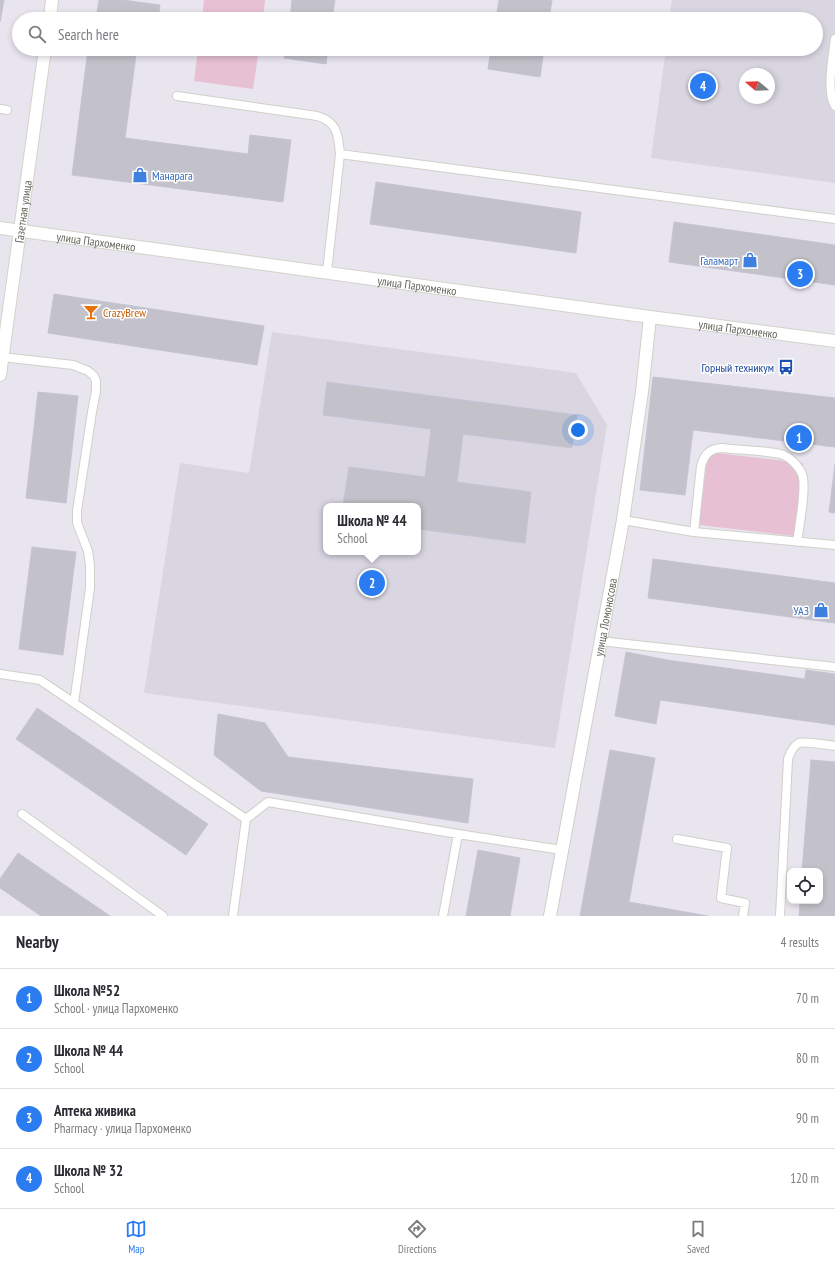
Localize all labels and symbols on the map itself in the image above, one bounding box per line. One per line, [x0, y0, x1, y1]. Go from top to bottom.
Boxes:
north arrow [739, 68, 775, 104]
pin: 4 [690, 71, 716, 101]
shop icon: Манарага [131, 166, 149, 184]
place label: Манарага [152, 168, 193, 183]
street label: Газетная улица [11, 179, 34, 244]
street label: улица Пархоменко [56, 228, 137, 254]
shop icon: Галамарт [741, 251, 759, 269]
place label: Галамарт [700, 253, 738, 268]
pin: 3 [787, 259, 813, 289]
street label: улица Пархоменко [377, 272, 458, 298]
bar icon: CrazyBrew [82, 303, 100, 321]
place label: CrazyBrew [103, 305, 147, 320]
street label: улица Пархоменко [698, 316, 779, 341]
bus stop icon: Горный техникум [777, 358, 795, 376]
place label: Горный техникум [702, 360, 774, 375]
your location [568, 420, 588, 440]
pin: 1 [786, 423, 812, 453]
pin: 2 [359, 568, 385, 598]
street label: улица Ломоносова [591, 577, 620, 657]
shop icon: УАЗ [812, 601, 830, 619]
place label: УАЗ [793, 603, 809, 618]

